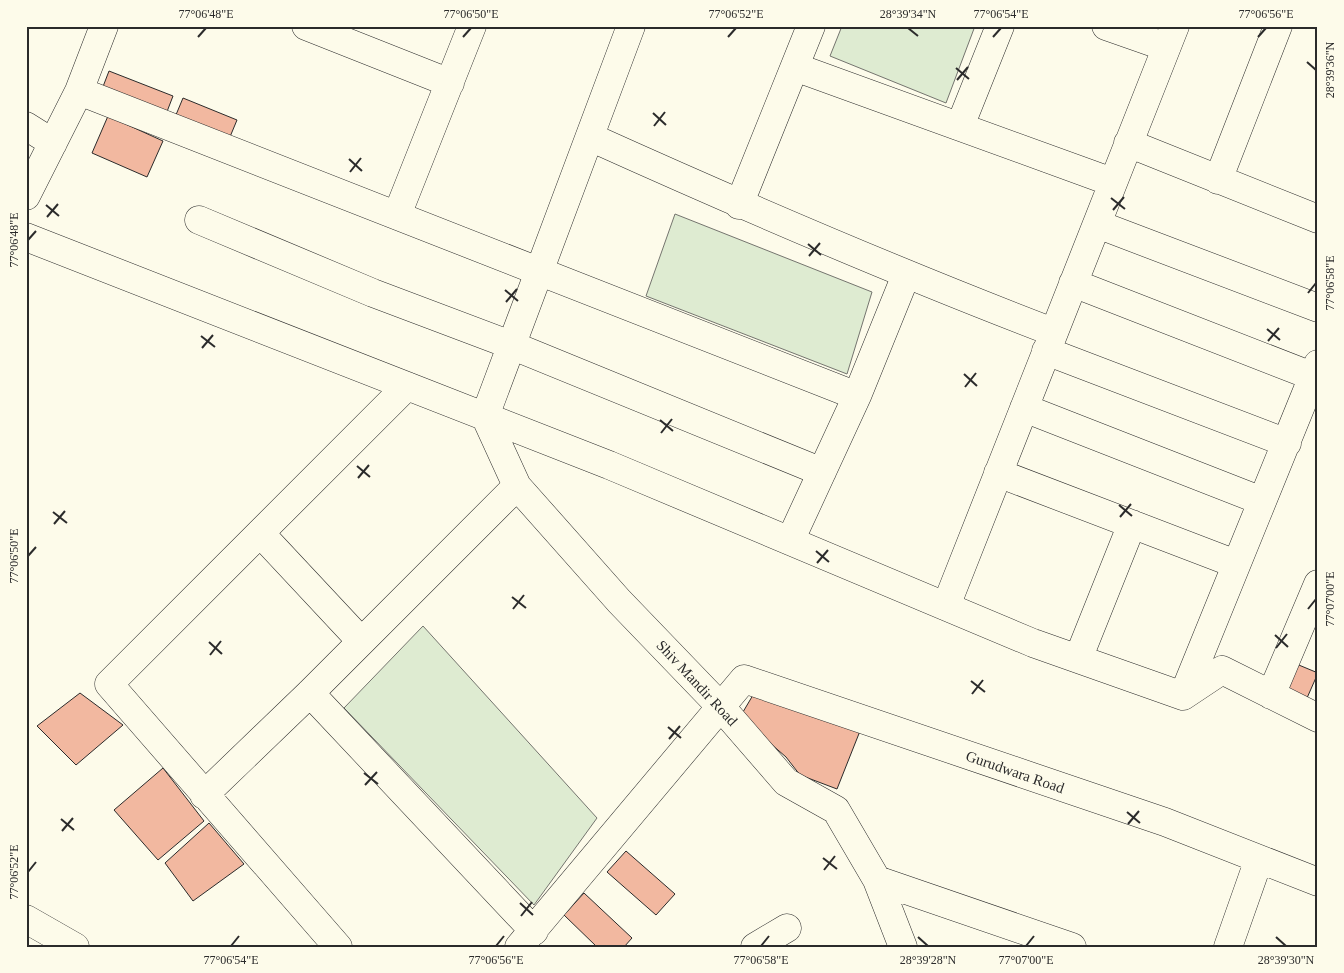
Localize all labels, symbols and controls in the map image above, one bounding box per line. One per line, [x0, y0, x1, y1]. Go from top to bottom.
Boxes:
text: 77°06'48"E [178, 7, 234, 21]
text: 77°06'50"E [443, 7, 499, 21]
text: 77°06'52"E [708, 7, 764, 21]
text: 28°39'34"N [880, 7, 937, 21]
text: 77°06'54"E [973, 7, 1029, 21]
text: 77°06'56"E [1238, 7, 1294, 21]
text: 28°39'36"N [1323, 41, 1337, 98]
text: 77°06'48"E [7, 212, 21, 268]
text: 77°06'58"E [1323, 255, 1337, 311]
text: 77°06'50"E [7, 528, 21, 584]
text: 77°07'00"E [1323, 571, 1337, 627]
street label: Shiv Mandir Road [653, 637, 741, 729]
street label: Gurudwara Road [964, 748, 1067, 796]
text: 77°06'52"E [7, 844, 21, 900]
text: 77°06'54"E [203, 953, 259, 967]
text: 77°06'56"E [468, 953, 524, 967]
text: 77°06'58"E [733, 953, 789, 967]
text: 28°39'28"N [900, 953, 957, 967]
text: 77°07'00"E [998, 953, 1054, 967]
text: 28°39'30"N [1258, 953, 1315, 967]

